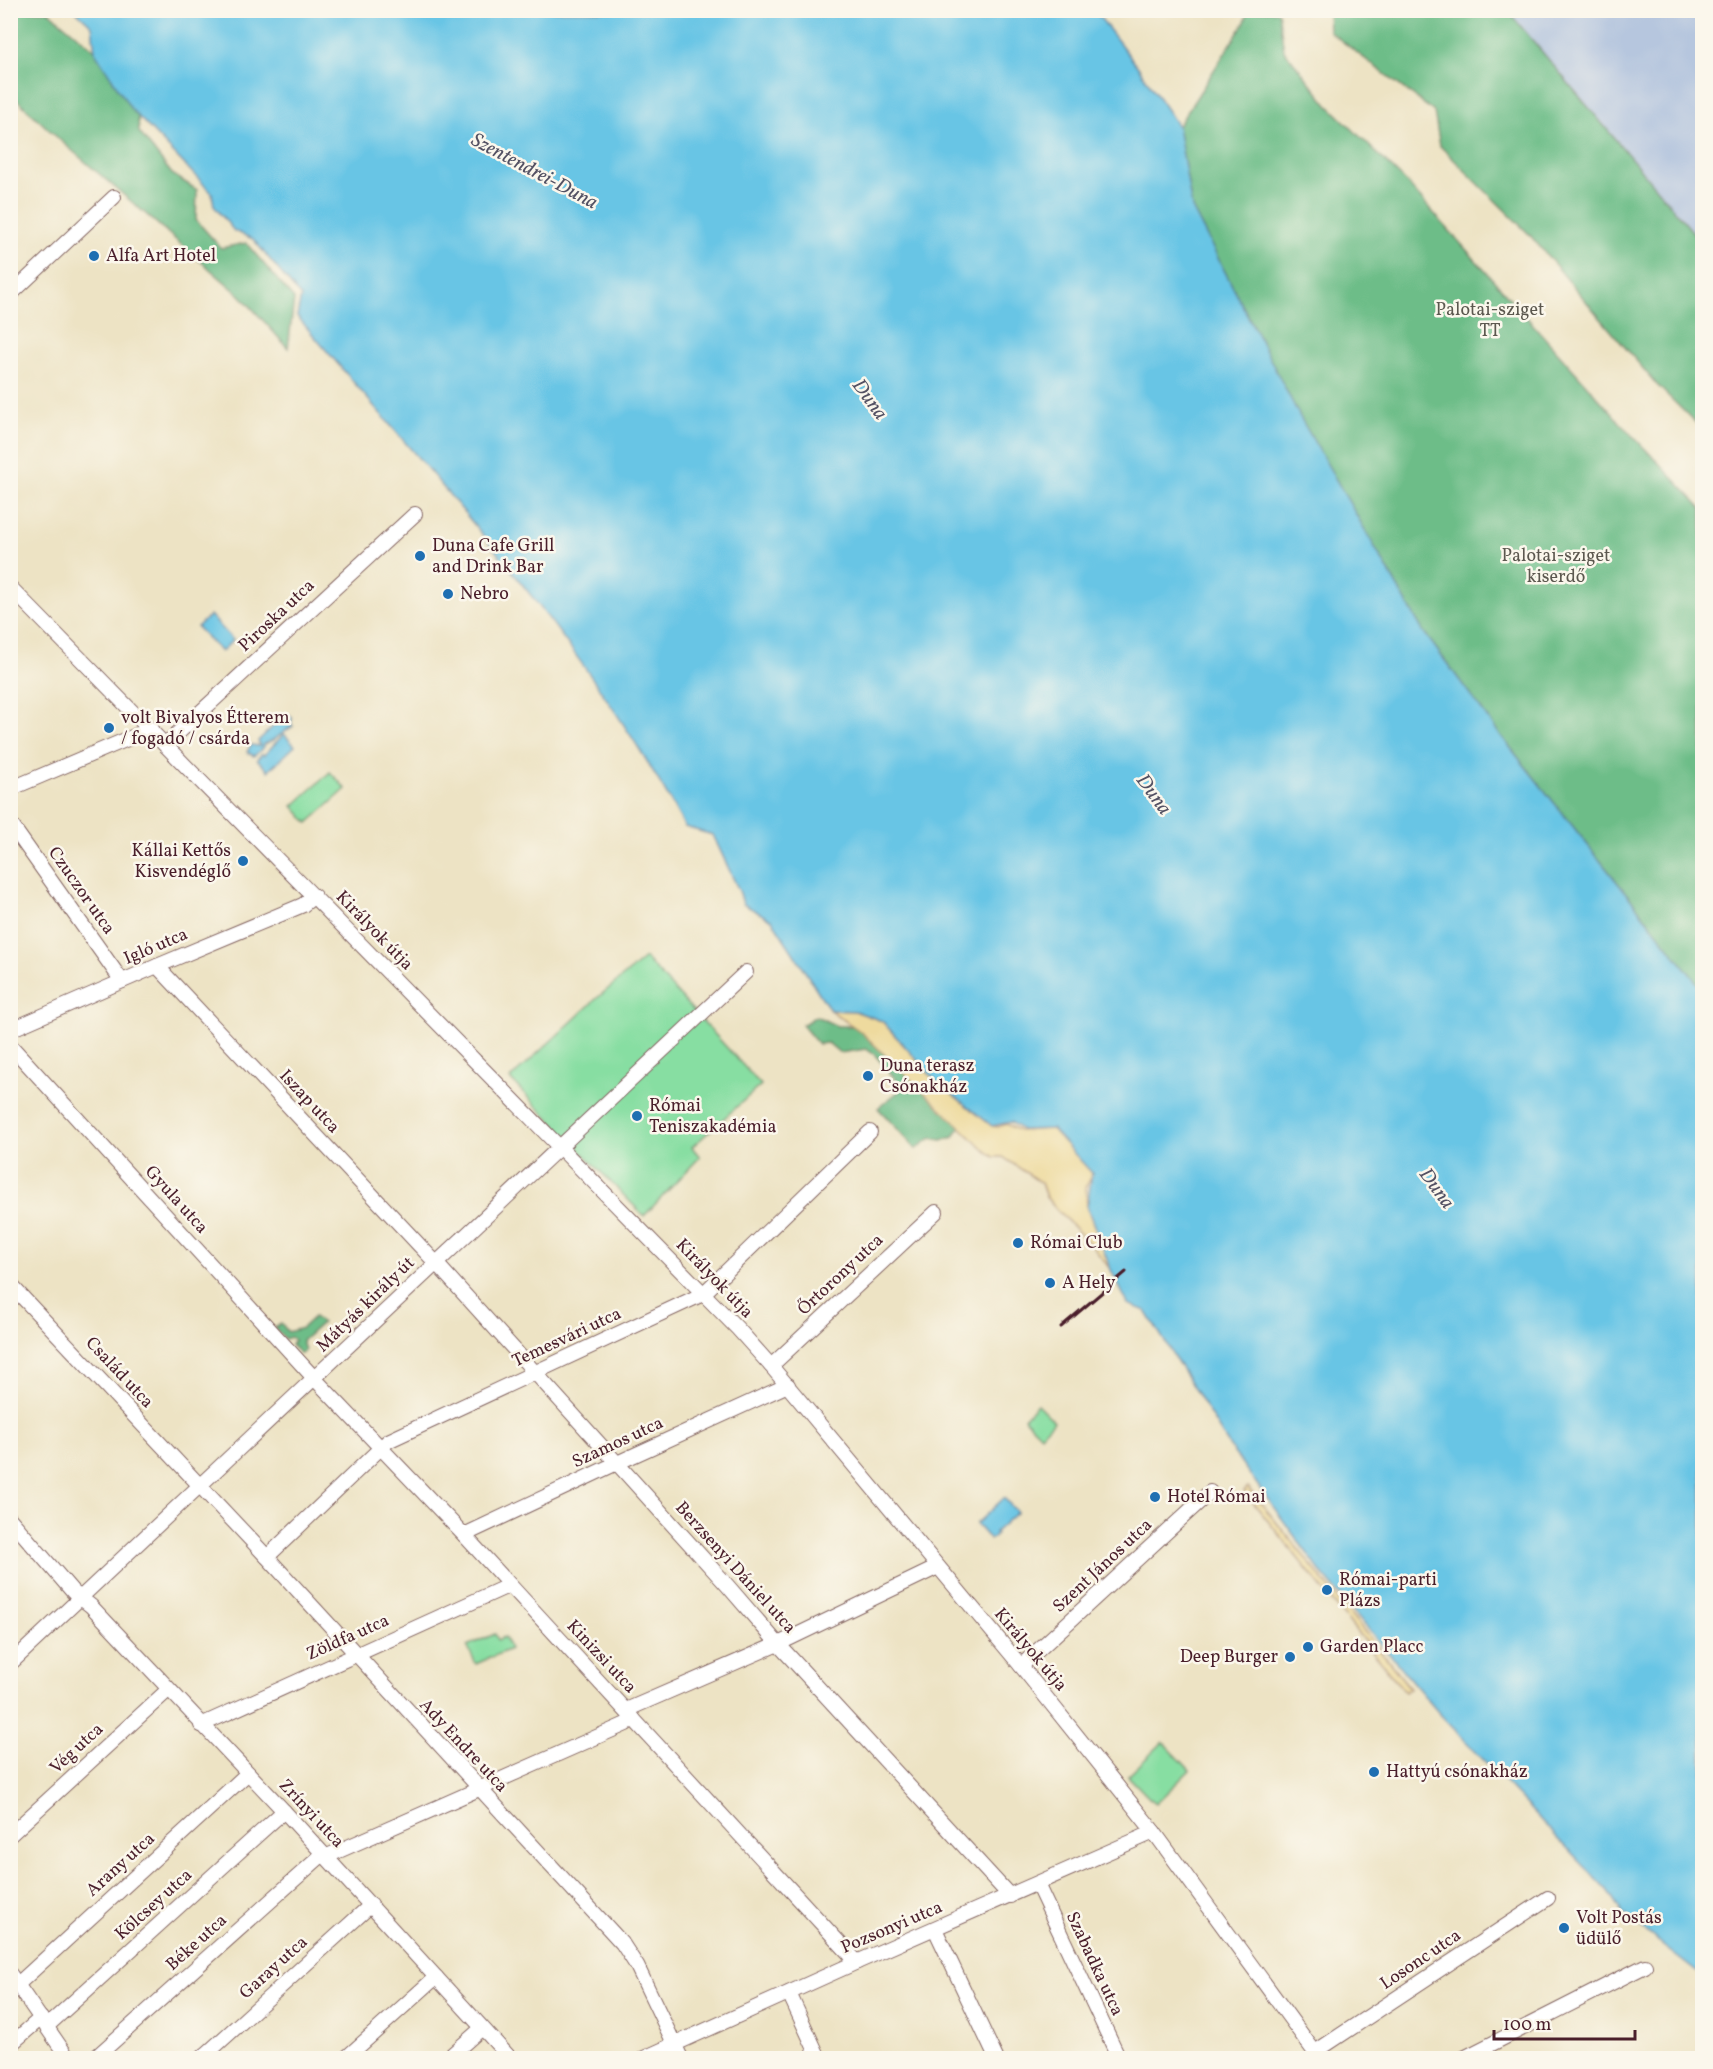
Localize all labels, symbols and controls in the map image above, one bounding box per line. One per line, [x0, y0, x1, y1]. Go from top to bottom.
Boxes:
water label: Szentendrei-Duna [466, 127, 602, 217]
place label: Alfa Art Hotel [106, 244, 216, 269]
marker: Alfa Art Hotel [87, 249, 101, 263]
park label: Palotai-sziget TT [1436, 298, 1544, 344]
water label: Duna [845, 374, 893, 426]
place label: Duna Cafe Grill and Drink Bar [432, 534, 555, 580]
park label: Palotai-sziget kiserdő [1502, 544, 1610, 590]
marker: Duna Cafe Grill and Drink Bar [413, 549, 427, 563]
street label: Piroska utca [233, 574, 321, 658]
place label: Nebro [460, 582, 509, 607]
marker: Nebro [441, 587, 455, 601]
place label: volt Bivalyos Étterem / fogadó / csárda [121, 706, 290, 752]
marker: volt Bivalyos Étterem / fogadó / csárda [102, 721, 116, 735]
water label: Duna [1129, 769, 1177, 821]
place label: Kállai Kettős Kisvendéglő [132, 839, 231, 885]
street label: Czuczor utca [42, 842, 121, 940]
marker: Kállai Kettős Kisvendéglő [236, 854, 250, 868]
street label: Királyok útja [329, 885, 419, 977]
street label: Igló utca [120, 922, 192, 972]
place label: Duna terasz Csónakház [880, 1054, 975, 1100]
street label: Iszap utca [273, 1064, 345, 1140]
marker: Duna terasz Csónakház [861, 1069, 875, 1083]
place label: Római Teniszakadémia [649, 1094, 776, 1140]
marker: Római Teniszakadémia [630, 1109, 644, 1123]
street label: Gyula utca [139, 1160, 214, 1240]
water label: Duna [1412, 1163, 1460, 1215]
street label: Őrtorony utca [792, 1228, 890, 1322]
place label: Római Club [1030, 1231, 1123, 1256]
street label: Királyok útja [669, 1233, 759, 1325]
marker: Római Club [1011, 1236, 1025, 1250]
street label: Mátyás király út [311, 1251, 421, 1359]
place label: A Hely [1062, 1271, 1116, 1296]
marker: A Hely [1043, 1276, 1057, 1290]
street label: Temesvári utca [508, 1302, 626, 1374]
street label: Család utca [79, 1332, 159, 1414]
street label: Szamos utca [568, 1411, 668, 1475]
place label: Hotel Római [1167, 1485, 1266, 1510]
marker: Hotel Római [1148, 1490, 1162, 1504]
street label: Berzsenyi Dániel utca [669, 1496, 801, 1640]
street label: Szent János utca [1048, 1513, 1158, 1619]
place label: Római-parti Plázs [1339, 1568, 1437, 1614]
marker: Római-parti Plázs [1320, 1583, 1334, 1597]
street label: Királyok útja [988, 1603, 1073, 1697]
street label: Zöldfa utca [303, 1609, 393, 1667]
street label: Kinizsi utca [560, 1615, 642, 1699]
place label: Garden Placc [1320, 1635, 1424, 1660]
marker: Garden Placc [1301, 1640, 1315, 1654]
place label: Deep Burger [1180, 1645, 1278, 1670]
marker: Deep Burger [1283, 1650, 1297, 1664]
street label: Ady Endre utca [413, 1694, 513, 1798]
street label: Vég utca [45, 1718, 109, 1780]
place label: Hattyú csónakház [1386, 1760, 1528, 1785]
marker: Hattyú csónakház [1367, 1765, 1381, 1779]
street label: Zrínyi utca [272, 1774, 350, 1854]
street label: Arany utca [81, 1827, 161, 1903]
street label: Kölcsey utca [110, 1863, 198, 1947]
street label: Pozsonyi utca [837, 1895, 947, 1961]
place label: Volt Postás üdülő [1576, 1906, 1662, 1952]
street label: Szabadka utca [1059, 1908, 1129, 2020]
street label: Béke utca [161, 1909, 233, 1977]
marker: Volt Postás üdülő [1557, 1921, 1571, 1935]
street label: Losonc utca [1376, 1924, 1466, 1996]
street label: Garay utca [234, 1931, 314, 2005]
scale bar [1494, 2003, 1635, 2041]
text: 100 m [1503, 2013, 1552, 2038]

